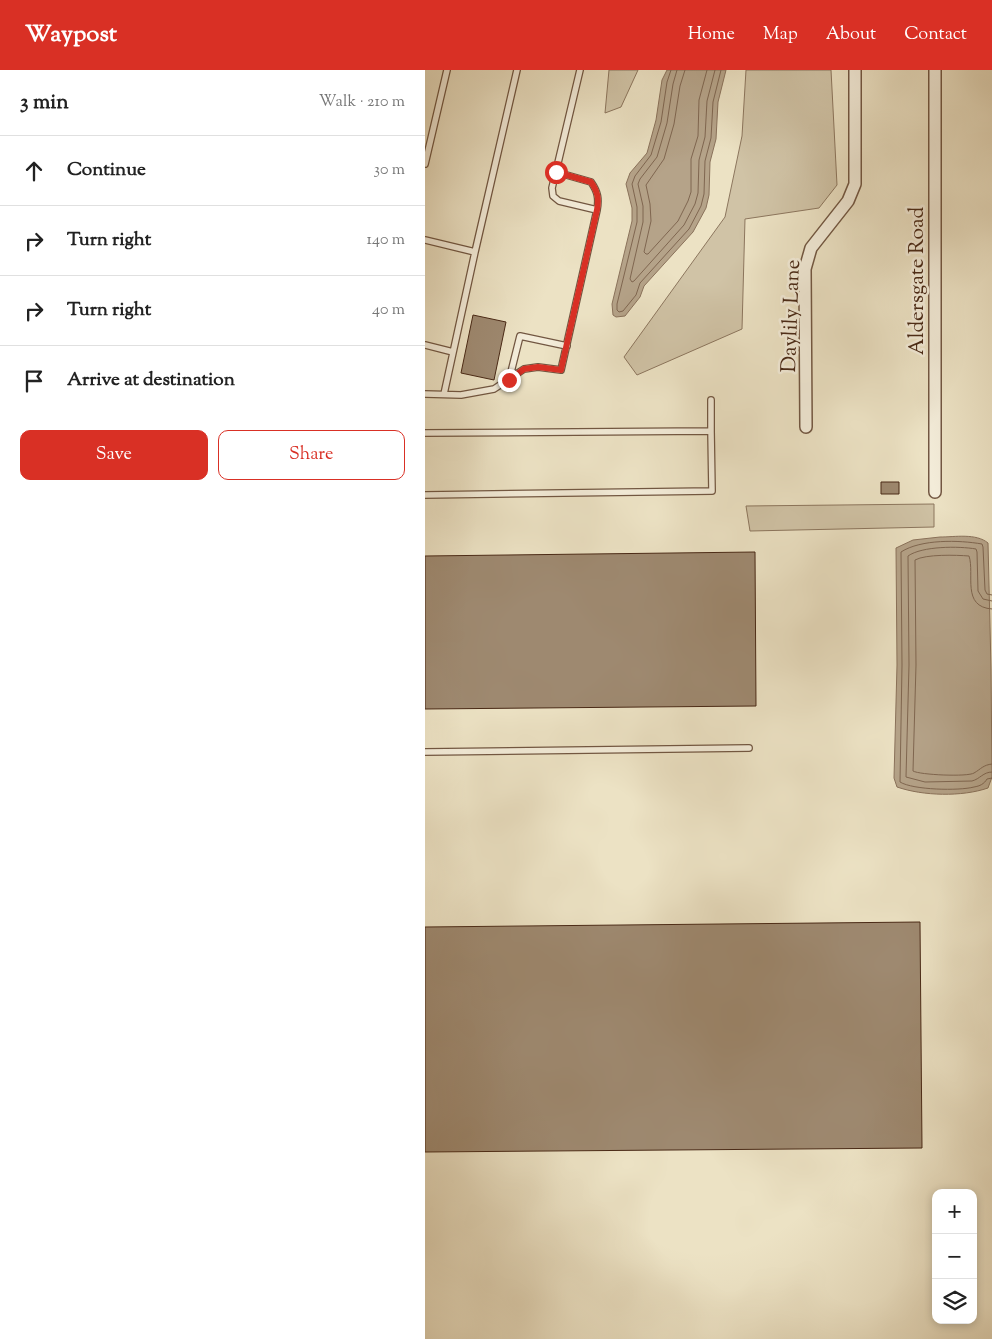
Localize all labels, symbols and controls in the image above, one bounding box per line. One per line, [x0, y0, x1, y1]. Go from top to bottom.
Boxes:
text: Waypost [25, 18, 117, 52]
text: Home [688, 22, 735, 48]
text: Map [763, 22, 798, 48]
text: About [826, 22, 876, 48]
text: Contact [904, 22, 967, 48]
text: 3 min [20, 88, 69, 118]
text: Walk · 210 m [319, 91, 405, 114]
icon: ahead [20, 157, 48, 185]
text: Continue [67, 157, 146, 184]
text: 30 m [374, 159, 405, 182]
route start [545, 161, 568, 184]
street label: Aldersgate Road [903, 207, 933, 355]
icon: right [20, 227, 48, 255]
text: Turn right [67, 227, 151, 254]
text: 140 m [367, 229, 405, 252]
street label: Daylily Lane [775, 259, 809, 373]
icon: right [20, 297, 48, 325]
text: Turn right [67, 297, 151, 324]
text: 40 m [372, 299, 405, 322]
icon: arrive [20, 367, 48, 395]
text: Arrive at destination [67, 367, 235, 394]
route end [498, 369, 521, 392]
button: Save [20, 430, 208, 480]
button: Share [218, 430, 405, 480]
map controls [932, 1189, 977, 1324]
button: + [932, 1189, 977, 1234]
button: − [932, 1234, 977, 1279]
button: layers [932, 1279, 977, 1324]

